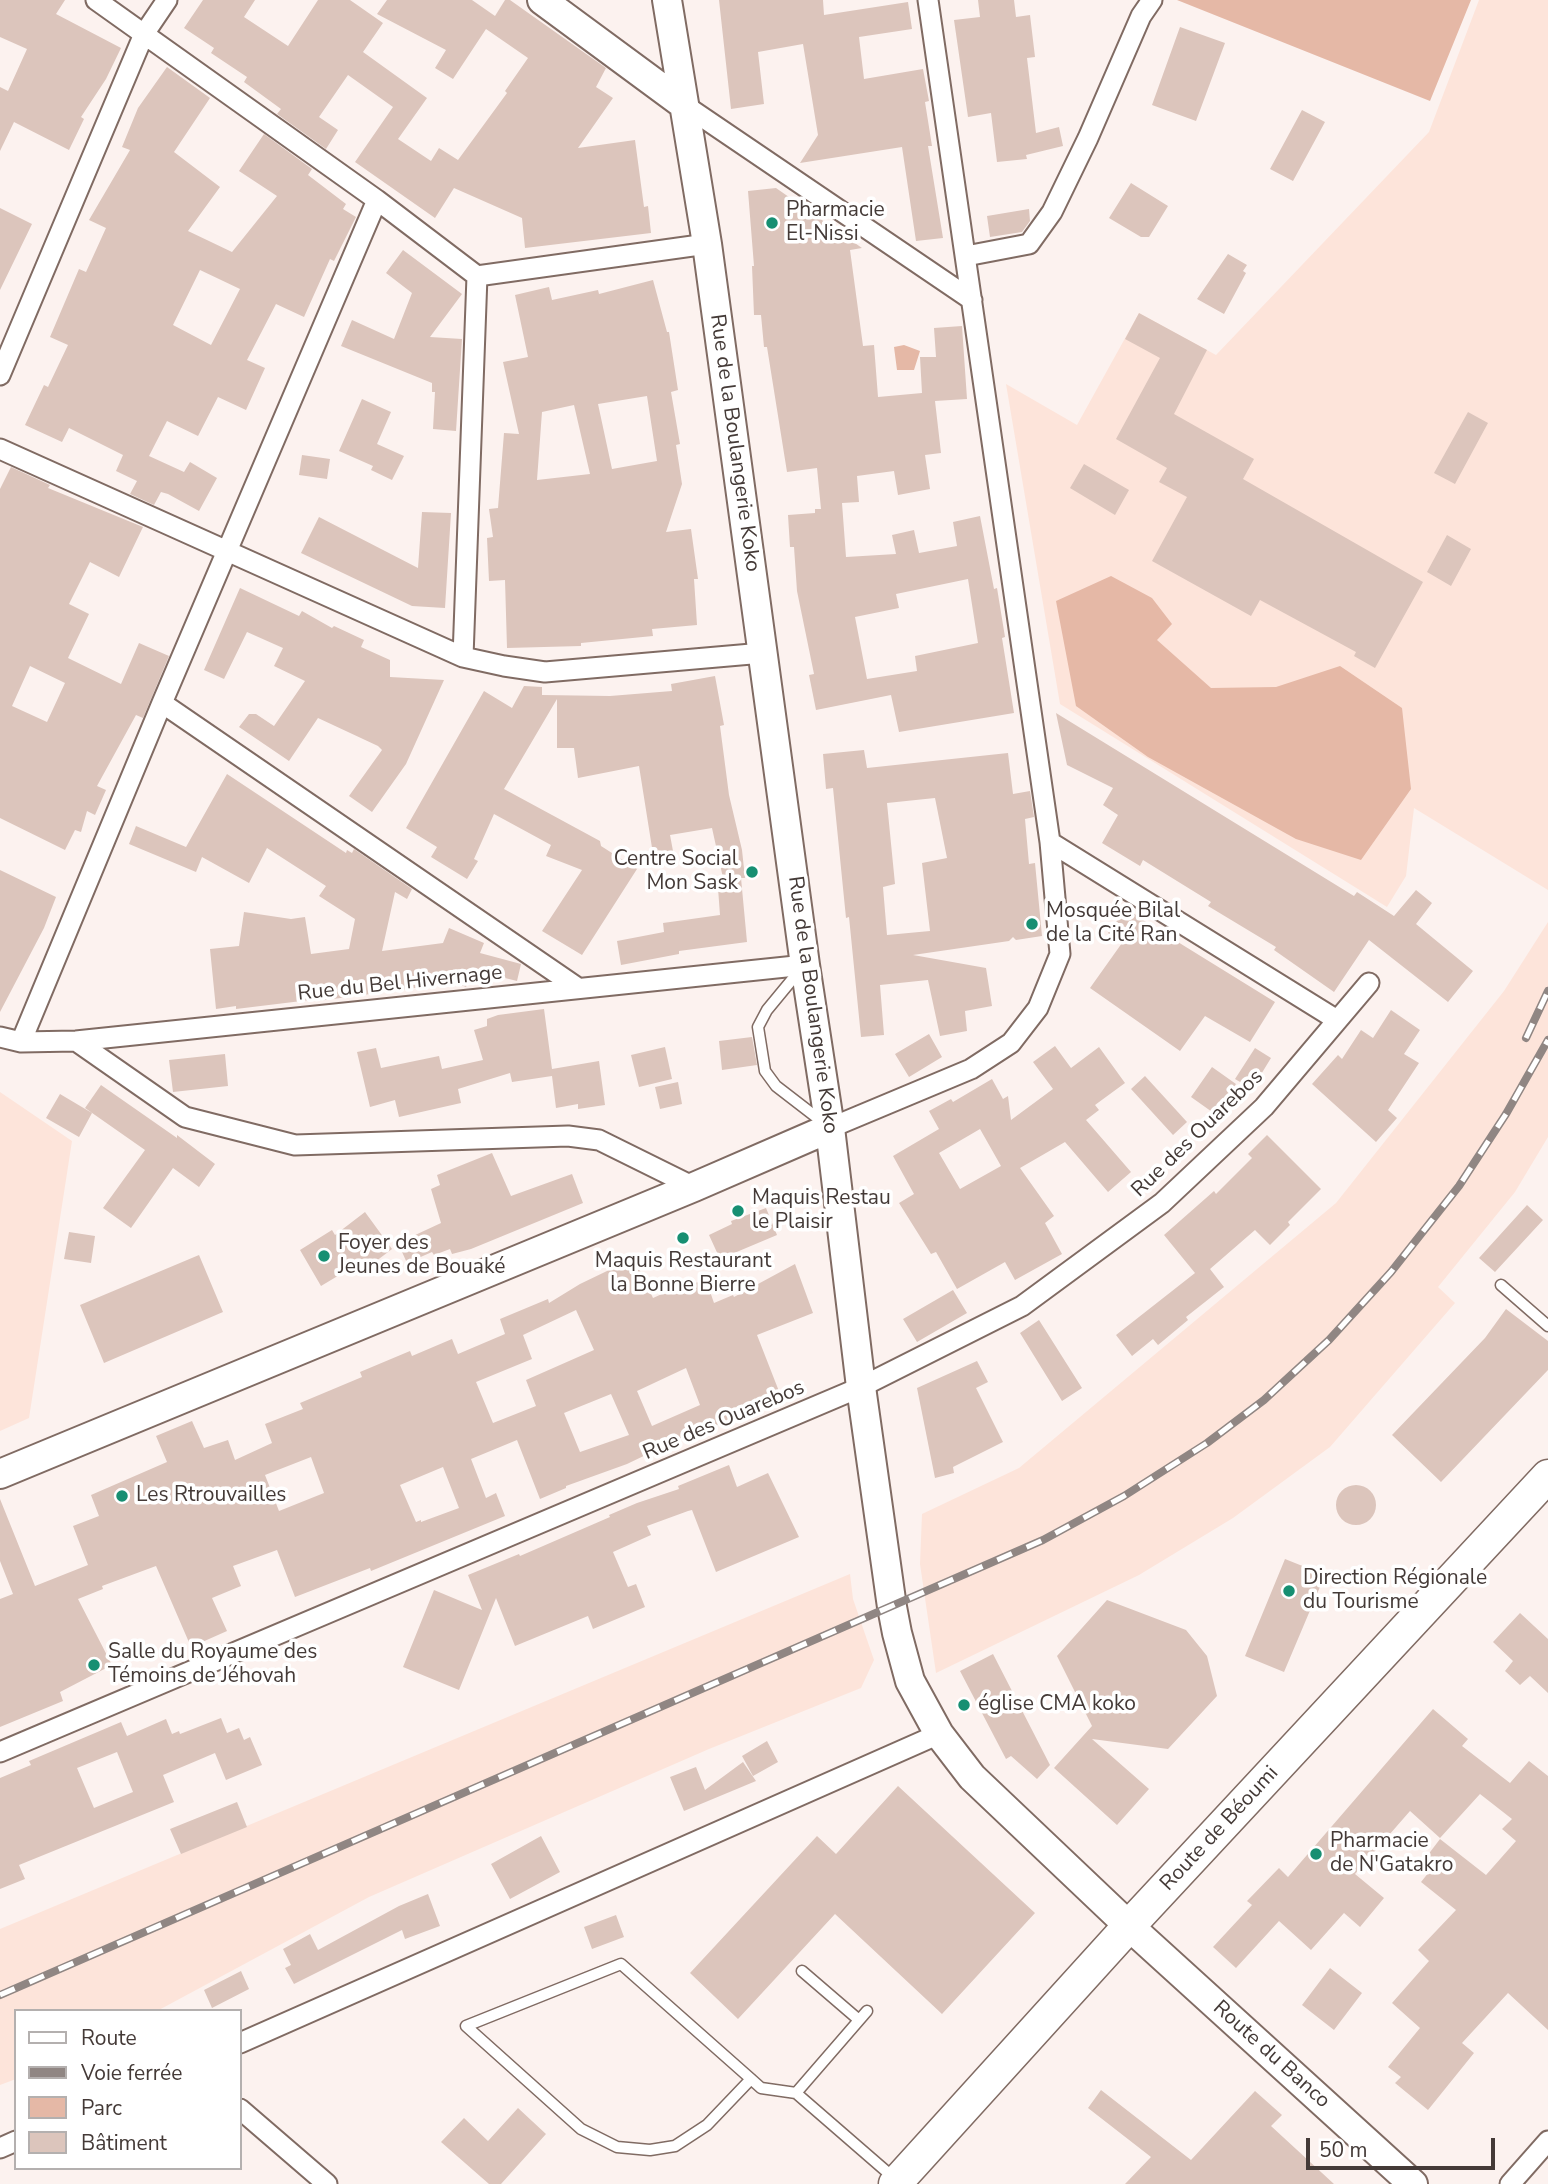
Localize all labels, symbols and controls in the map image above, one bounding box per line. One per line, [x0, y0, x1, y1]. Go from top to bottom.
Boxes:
place label: Pharmacie El-Nissi [786, 198, 885, 248]
marker: Pharmacie El-Nissi [764, 215, 780, 231]
street label: Rue de la Boulangerie Koko [703, 313, 765, 573]
place label: Centre Social Mon Sask [614, 847, 738, 897]
marker: Centre Social Mon Sask [744, 864, 760, 880]
street label: Rue de la Boulangerie Koko [781, 875, 843, 1135]
place label: Mosquée Bilal de la Cité Ran [1046, 899, 1180, 949]
marker: Mosquée Bilal de la Cité Ran [1024, 916, 1040, 932]
street label: Rue du Bel Hivernage [296, 961, 504, 1007]
street label: Rue des Ouarebos [1127, 1065, 1269, 1203]
place label: Maquis Restau le Plaisir [752, 1186, 891, 1236]
marker: Maquis Restau le Plaisir [730, 1203, 746, 1219]
marker: Maquis Restaurant la Bonne Bierre [675, 1230, 691, 1246]
place label: Foyer des Jeunes de Bouaké [338, 1231, 505, 1281]
marker: Foyer des Jeunes de Bouaké [316, 1248, 332, 1264]
place label: Maquis Restaurant la Bonne Bierre [595, 1249, 771, 1299]
street label: Rue des Ouarebos [639, 1376, 809, 1466]
place label: Les Rtrouvailles [136, 1483, 286, 1509]
marker: Les Rtrouvailles [114, 1488, 130, 1504]
place label: Direction Régionale du Tourisme [1303, 1566, 1487, 1616]
marker: Direction Régionale du Tourisme [1281, 1583, 1297, 1599]
place label: Salle du Royaume des Témoins de Jéhovah [108, 1640, 317, 1690]
marker: Salle du Royaume des Témoins de Jéhovah [86, 1657, 102, 1673]
place label: église CMA koko [978, 1692, 1136, 1718]
marker: église CMA koko [956, 1697, 972, 1713]
street label: Route de Béoumi [1156, 1761, 1284, 1897]
place label: Pharmacie de N'Gatakro [1330, 1829, 1453, 1879]
marker: Pharmacie de N'Gatakro [1308, 1846, 1324, 1862]
street label: Route du Banco [1207, 1996, 1335, 2114]
legend [14, 2009, 242, 2170]
text: Route [81, 2024, 137, 2052]
text: Voie ferrée [81, 2059, 182, 2087]
text: Parc [81, 2094, 122, 2122]
scale bar [1310, 2124, 1499, 2168]
text: Bâtiment [81, 2129, 167, 2157]
text: 50 m [1319, 2136, 1368, 2164]

